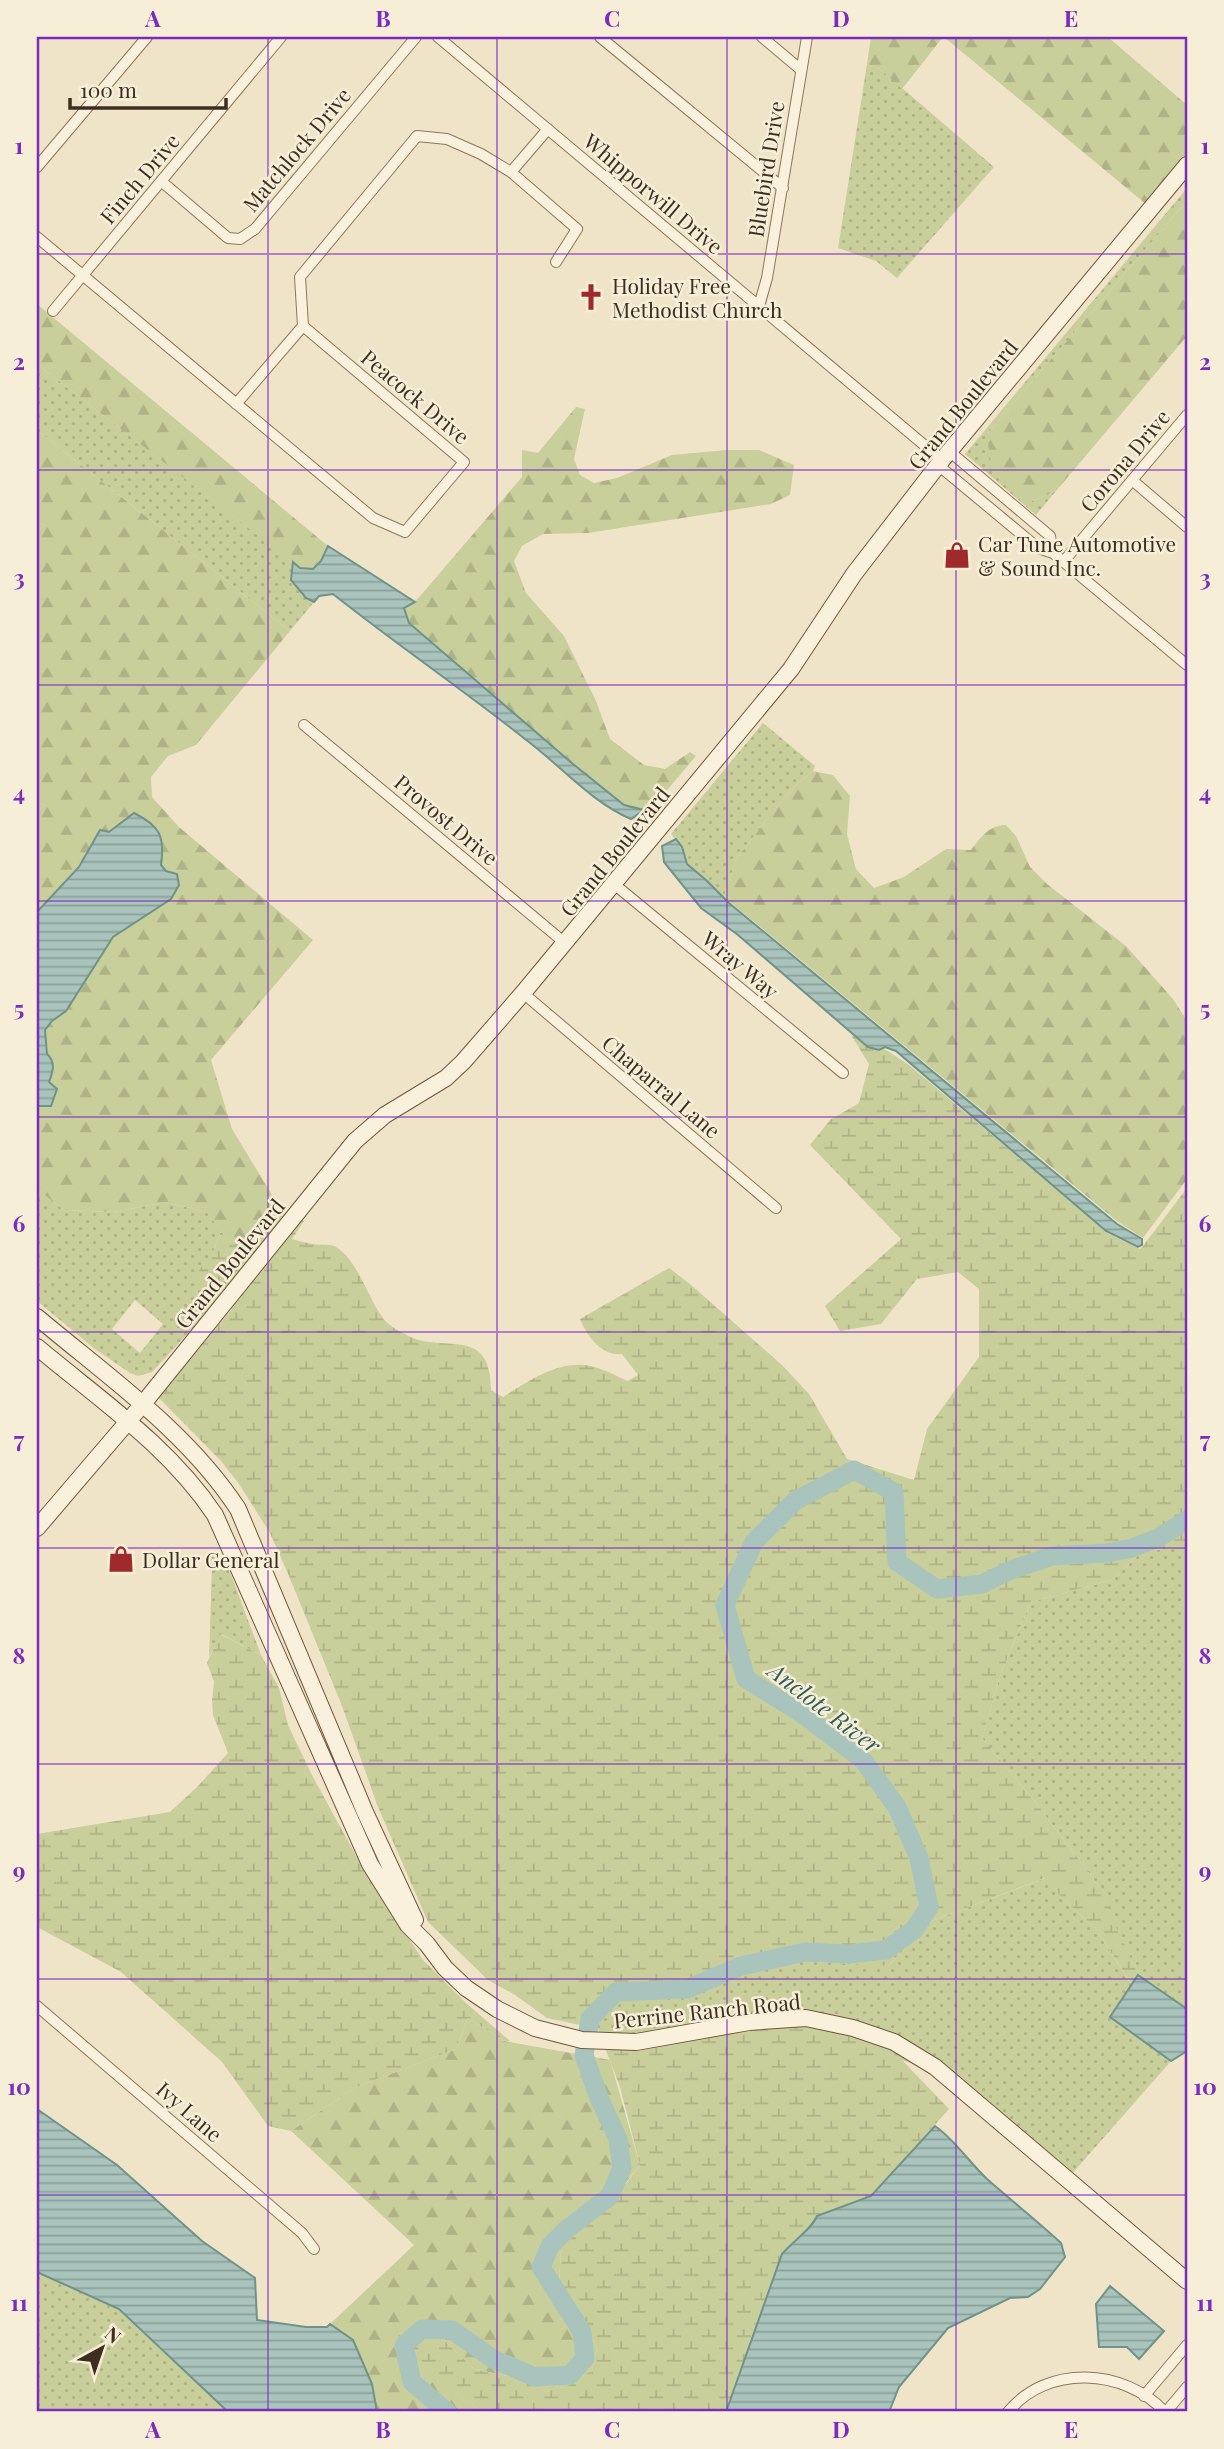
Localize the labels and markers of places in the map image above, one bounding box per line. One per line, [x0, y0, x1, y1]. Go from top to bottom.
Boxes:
place label: Holiday Free Methodist Church [612, 271, 783, 323]
church icon: Holiday Free Methodist Church [576, 282, 606, 312]
place label: Car Tune Automotive & Sound Inc. [978, 529, 1176, 581]
shop icon: Car Tune Automotive & Sound Inc. [942, 540, 972, 570]
shop icon: Dollar General [106, 1544, 136, 1574]
place label: Dollar General [142, 1545, 279, 1573]

